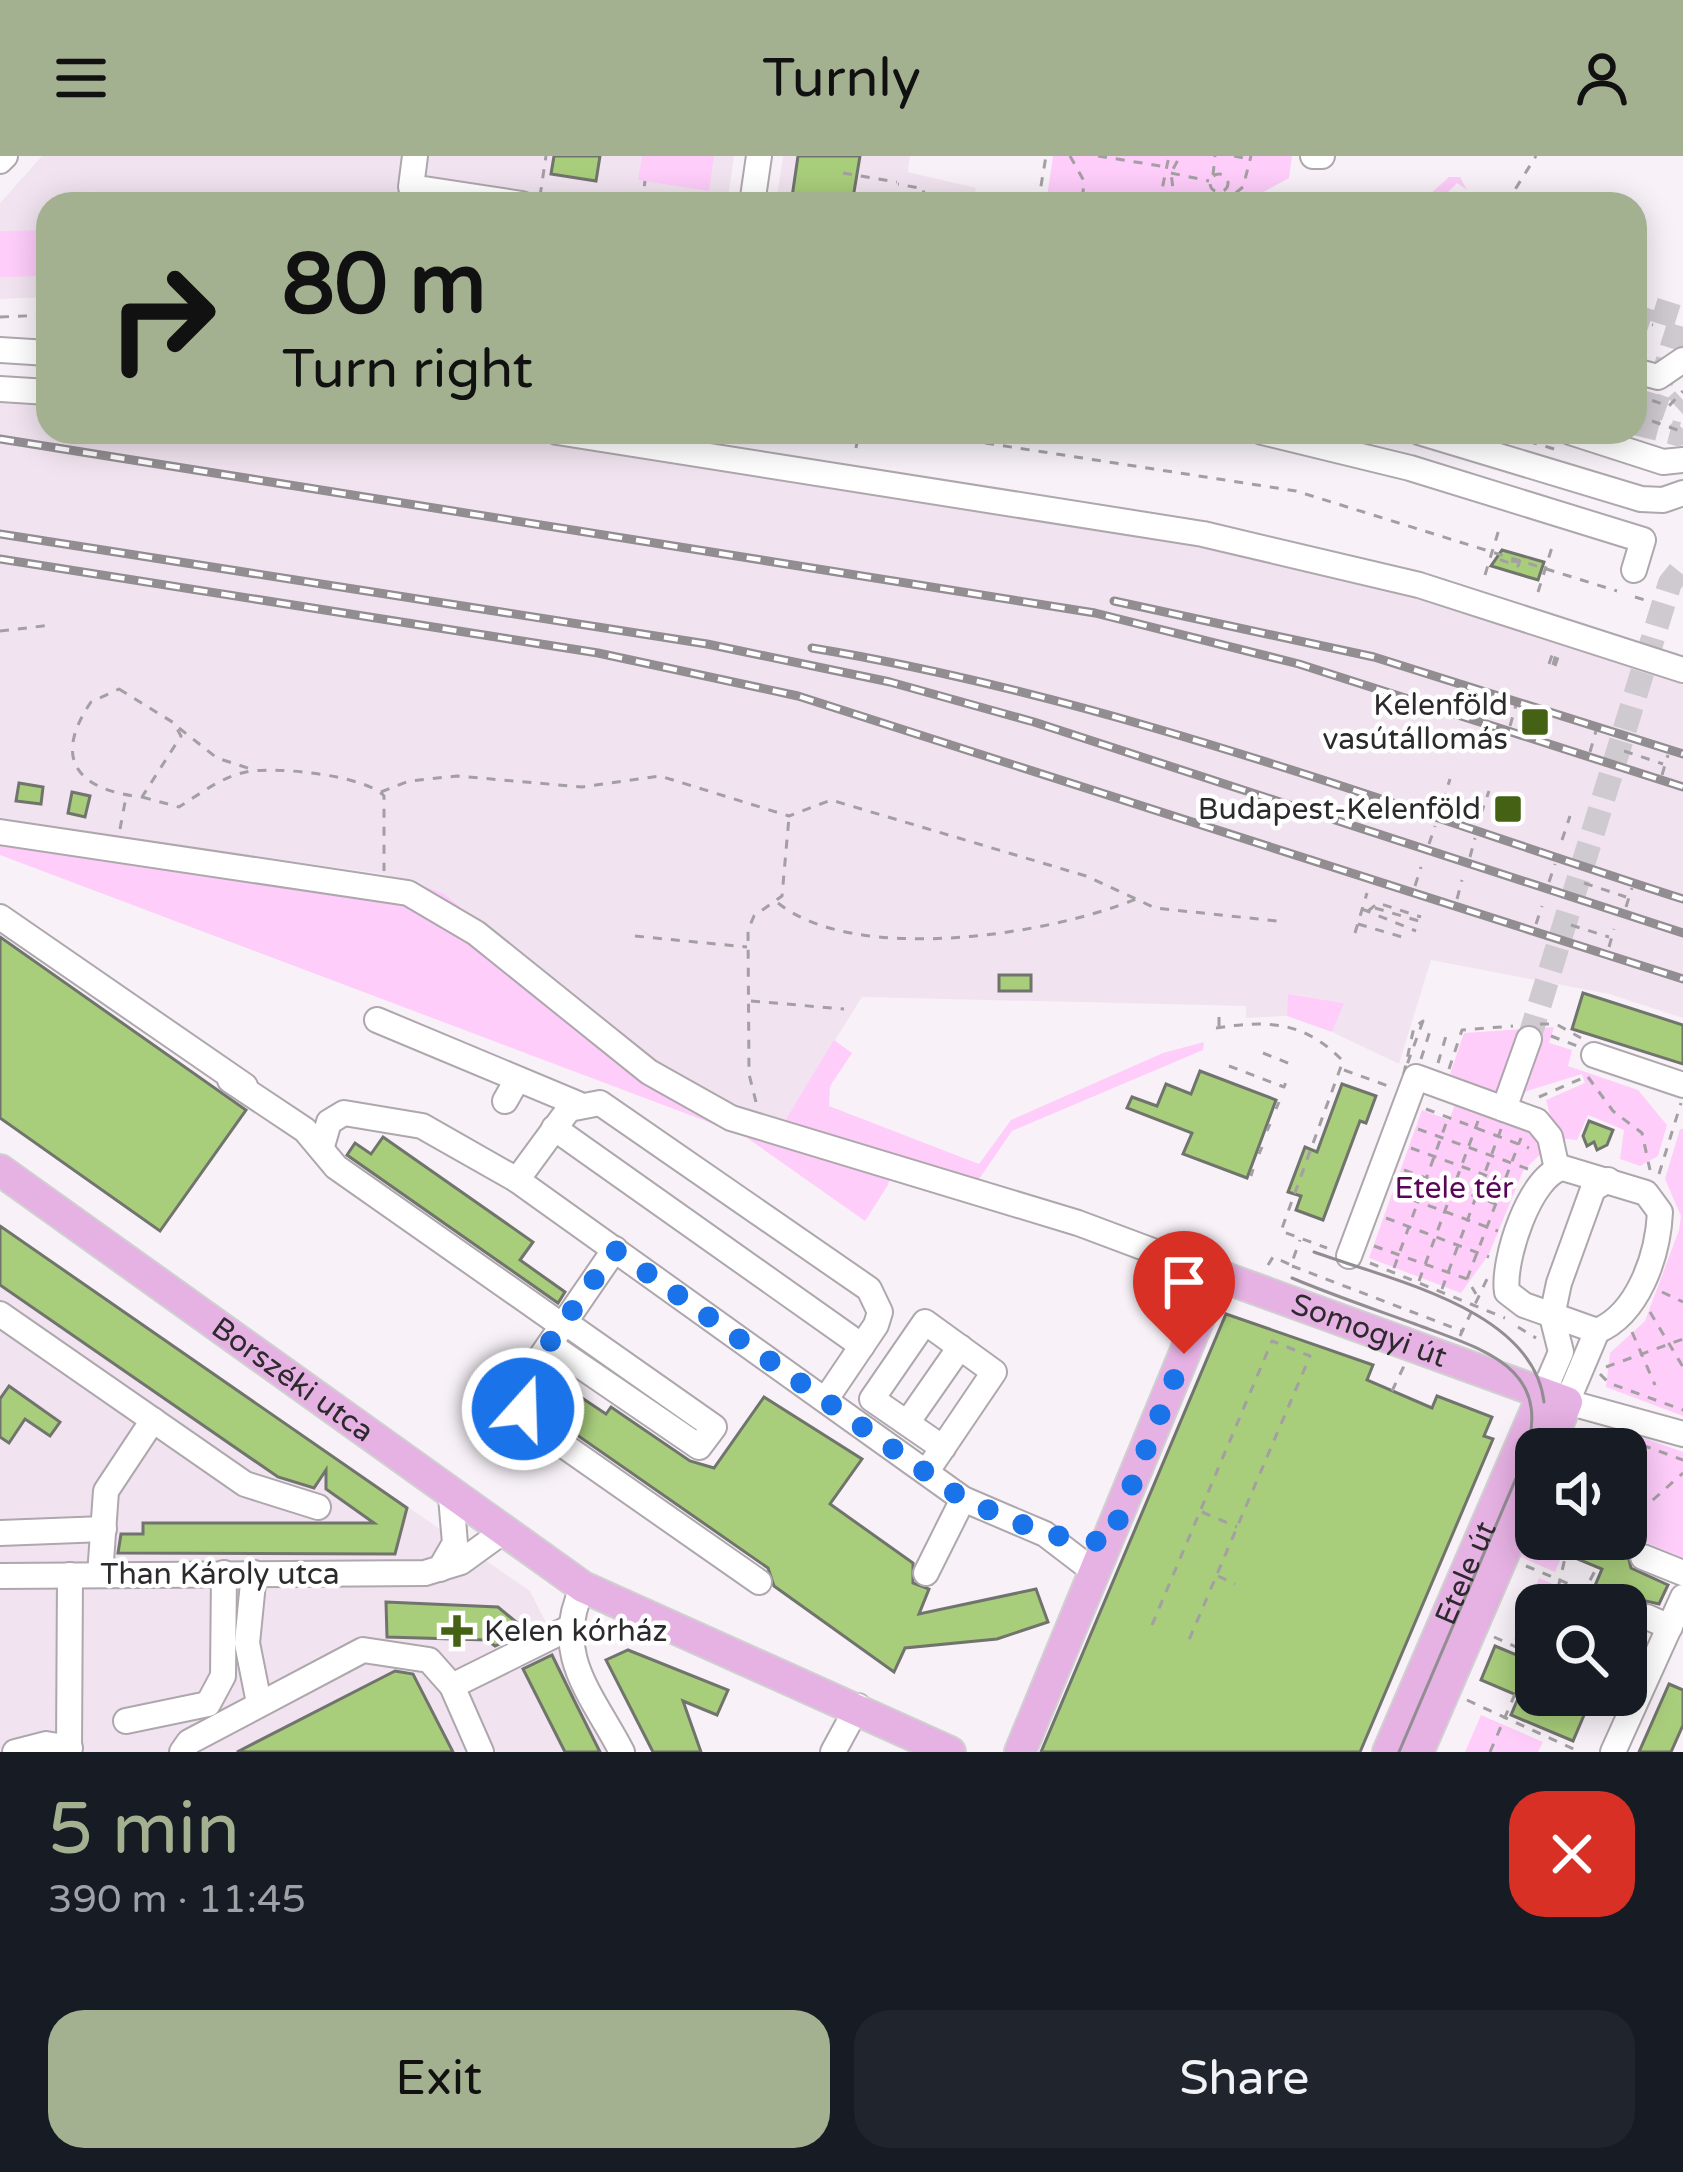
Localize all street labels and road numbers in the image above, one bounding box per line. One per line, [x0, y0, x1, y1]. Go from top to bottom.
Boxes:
street label: Somogyi út [1286, 1285, 1452, 1375]
street label: Borszéki utca [204, 1309, 381, 1450]
street label: Etele út [1427, 1516, 1504, 1630]
street label: Than Károly utca [100, 1556, 340, 1593]

